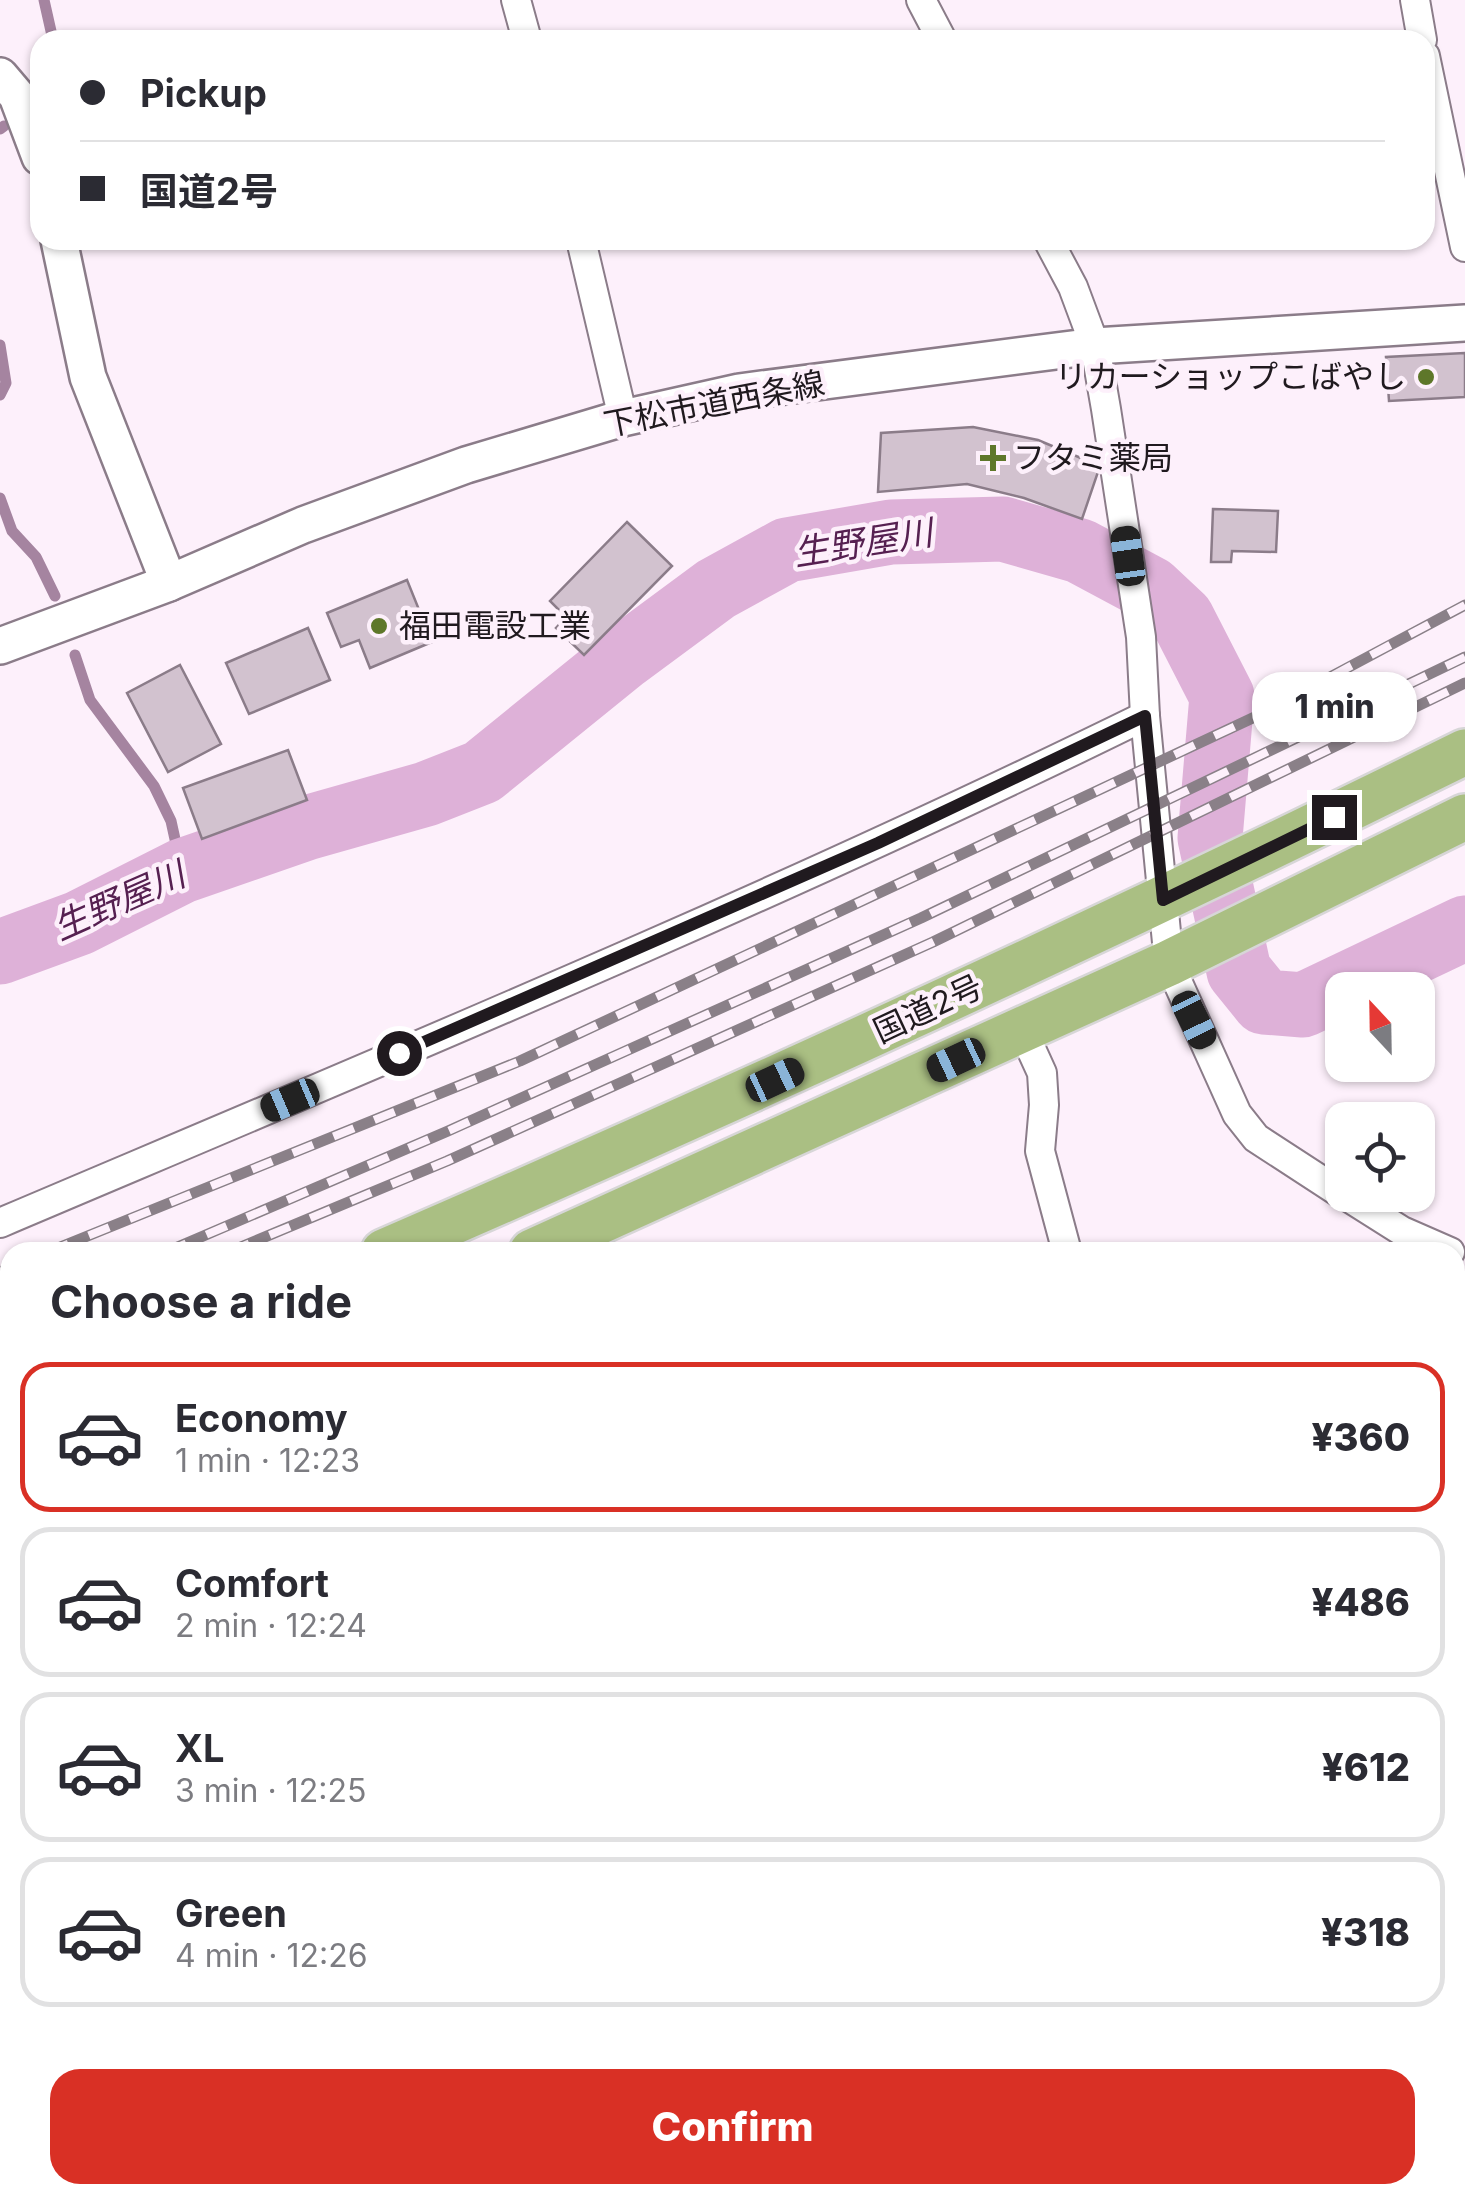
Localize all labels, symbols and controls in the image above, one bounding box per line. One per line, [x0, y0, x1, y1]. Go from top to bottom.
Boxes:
text: Pickup [140, 70, 267, 116]
text: 国道2号 [140, 168, 278, 214]
place label: リカーショップこばやし [1055, 357, 1406, 396]
street label: 下松市道西条線 [600, 363, 828, 444]
marker: リカーショップこばやし [1415, 366, 1437, 388]
place label: フタミ薬局 [1013, 438, 1173, 477]
marker: フタミ薬局 [982, 447, 1004, 469]
water label: 生野屋川 [790, 510, 939, 574]
car [1109, 524, 1147, 588]
place label: 福田電設工業 [399, 606, 591, 645]
marker: 福田電設工業 [368, 615, 390, 637]
callout: 1 min [1252, 672, 1416, 742]
text: 1 min [1294, 687, 1375, 726]
route end [1312, 795, 1357, 840]
water label: 生野屋川 [46, 851, 195, 948]
street label: 国道2号 [867, 966, 988, 1051]
north arrow [1325, 972, 1435, 1082]
map controls [1325, 972, 1435, 1212]
car [1167, 986, 1221, 1054]
route start [377, 1031, 422, 1076]
car [922, 1034, 990, 1086]
car [741, 1054, 809, 1106]
car [257, 1074, 323, 1126]
button: locate [1325, 1102, 1435, 1212]
text: Choose a ride [50, 1274, 352, 1329]
icon: car [55, 1392, 145, 1482]
text: Economy [175, 1395, 348, 1441]
text: ¥360 [1312, 1414, 1410, 1460]
text: 1 min · 12:23 [175, 1441, 360, 1480]
icon: car [55, 1557, 145, 1647]
text: Comfort [175, 1560, 329, 1606]
text: ¥486 [1311, 1579, 1410, 1625]
text: 2 min · 12:24 [175, 1606, 367, 1645]
icon: car [55, 1722, 145, 1812]
text: XL [175, 1725, 225, 1771]
text: ¥612 [1322, 1744, 1410, 1790]
text: 3 min · 12:25 [175, 1771, 366, 1810]
icon: car [55, 1887, 145, 1977]
text: Green [175, 1890, 287, 1936]
text: ¥318 [1321, 1909, 1410, 1955]
text: 4 min · 12:26 [175, 1936, 368, 1975]
button: Confirm [50, 2069, 1415, 2184]

